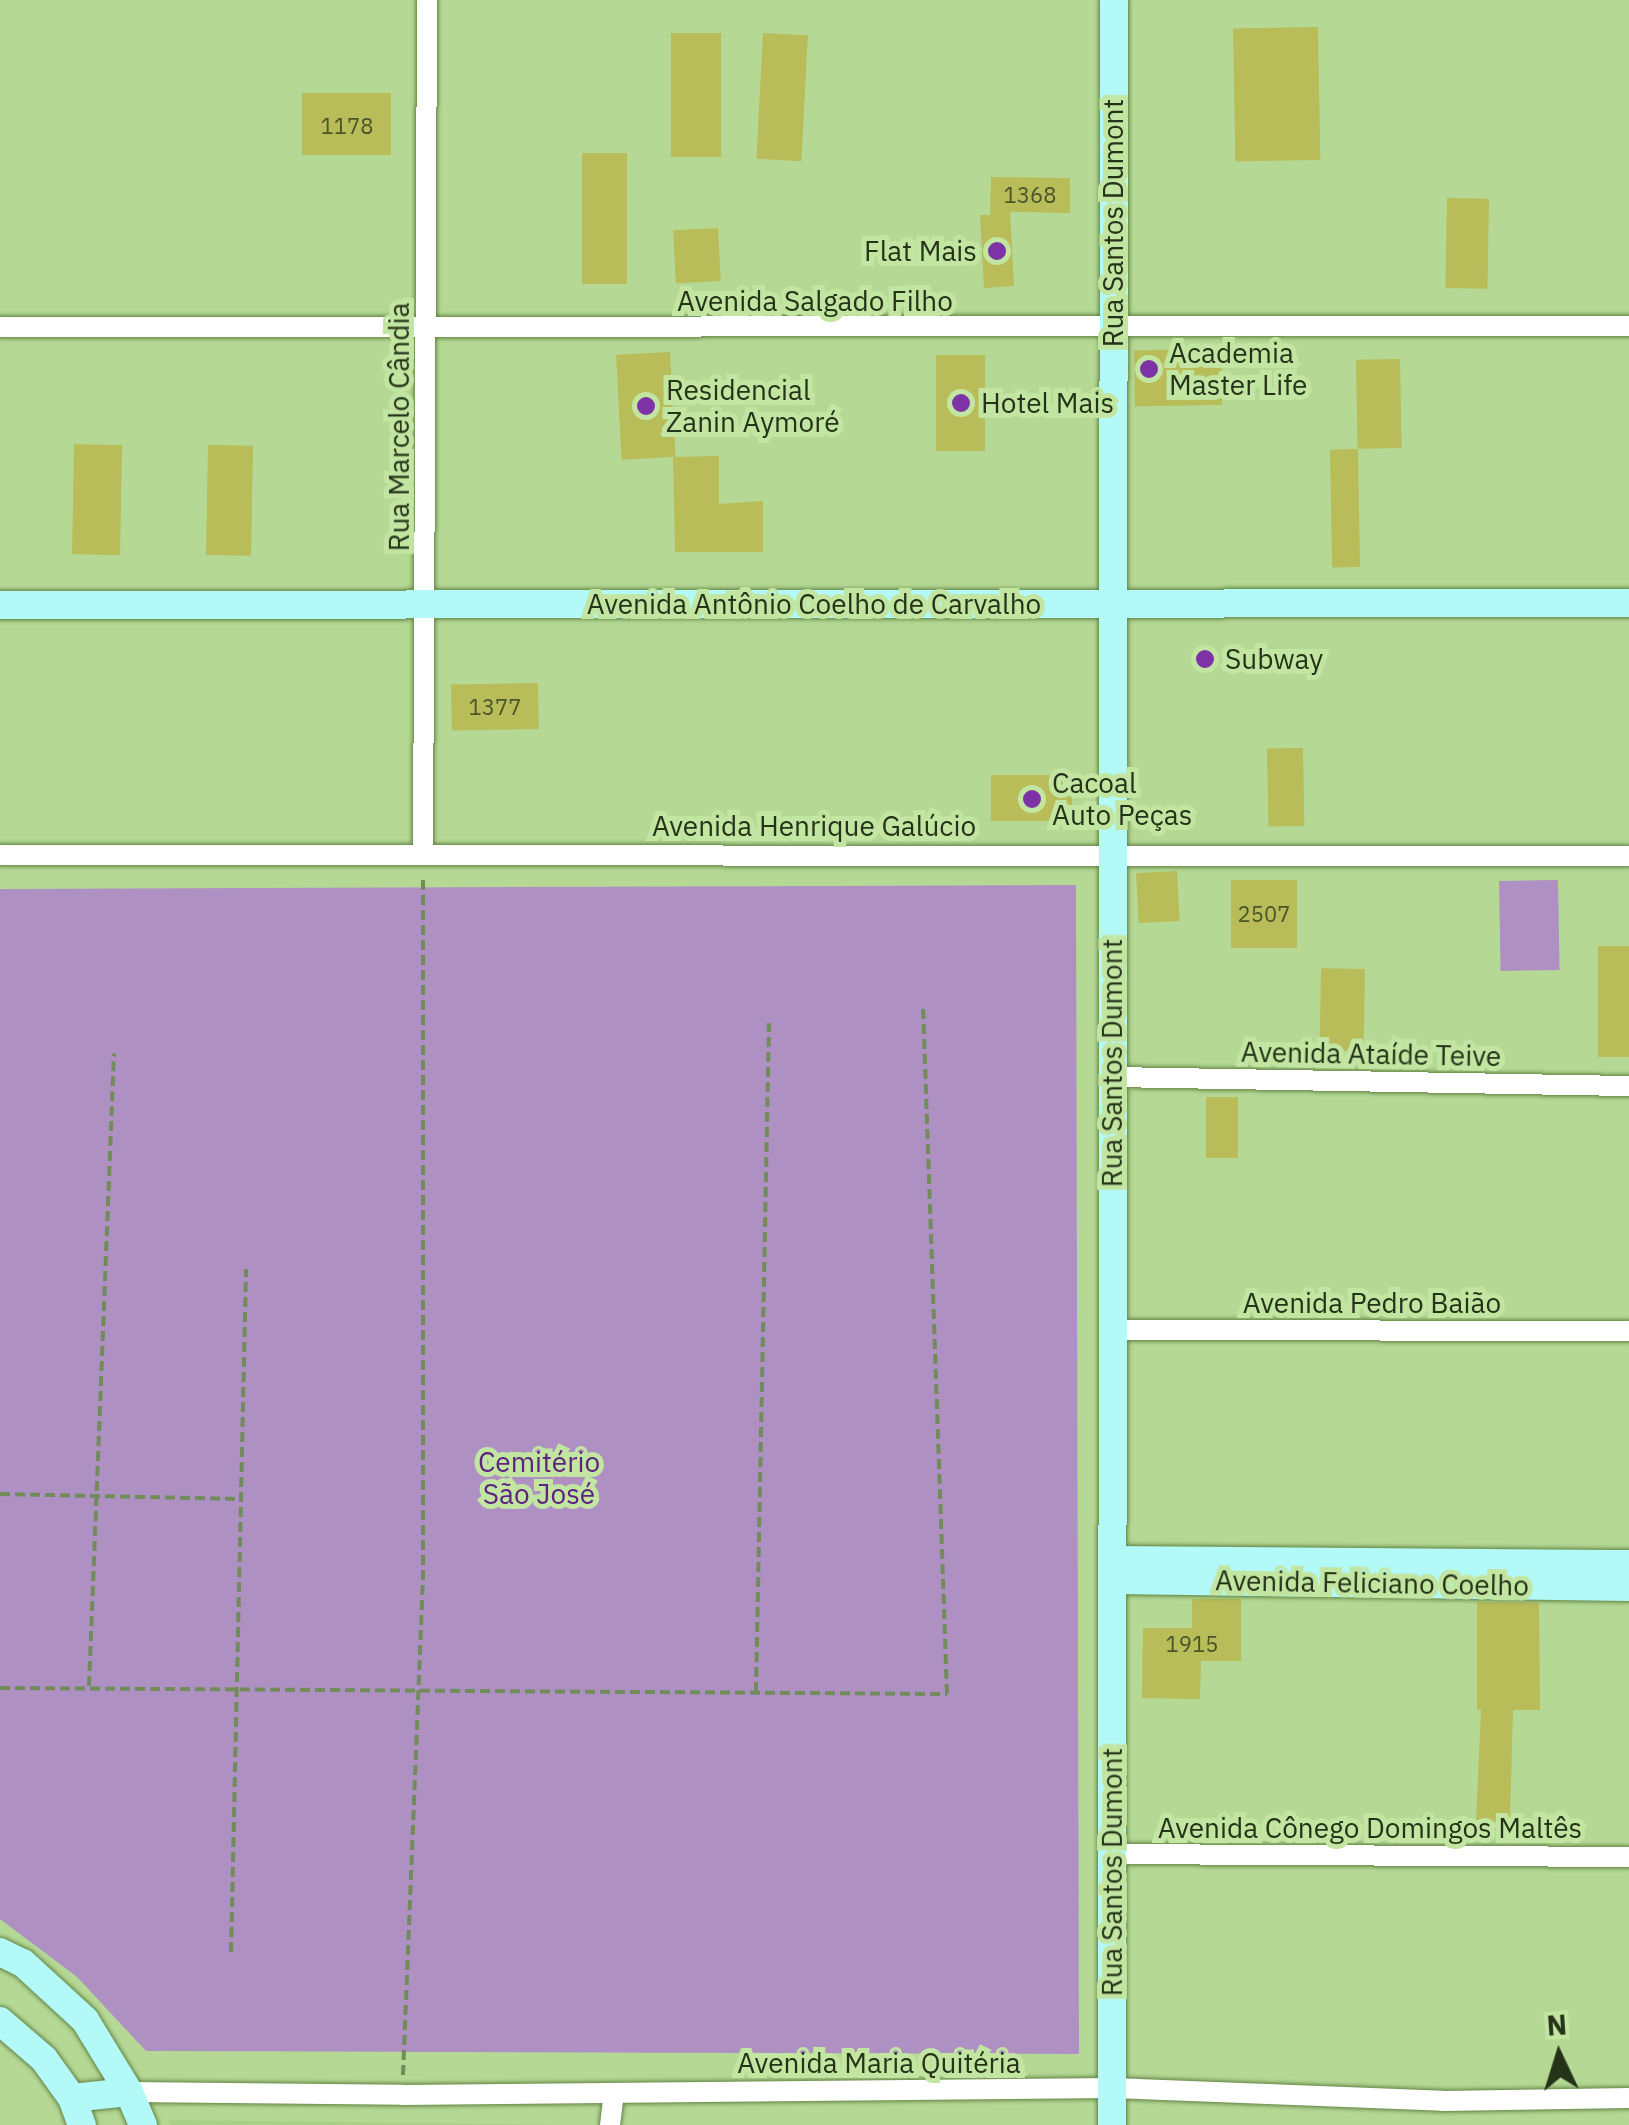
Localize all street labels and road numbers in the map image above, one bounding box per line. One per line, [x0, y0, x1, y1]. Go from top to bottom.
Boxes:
street label: Rua Santos Dumont [1096, 99, 1130, 347]
street label: Avenida Salgado Filho [677, 284, 953, 318]
street label: Rua Marcelo Cândia [382, 303, 416, 551]
street label: Avenida Antônio Coelho de Carvalho [587, 587, 1041, 621]
street label: Avenida Henrique Galúcio [652, 809, 976, 843]
street label: Rua Santos Dumont [1095, 939, 1129, 1187]
street label: Avenida Ataíde Teive [1241, 1035, 1501, 1073]
street label: Avenida Pedro Baião [1243, 1286, 1501, 1320]
street label: Avenida Feliciano Coelho [1215, 1563, 1529, 1603]
street label: Rua Santos Dumont [1095, 1748, 1129, 1996]
street label: Avenida Cônego Domingos Maltês [1158, 1811, 1582, 1845]
street label: Avenida Maria Quitéria [737, 2046, 1021, 2080]

